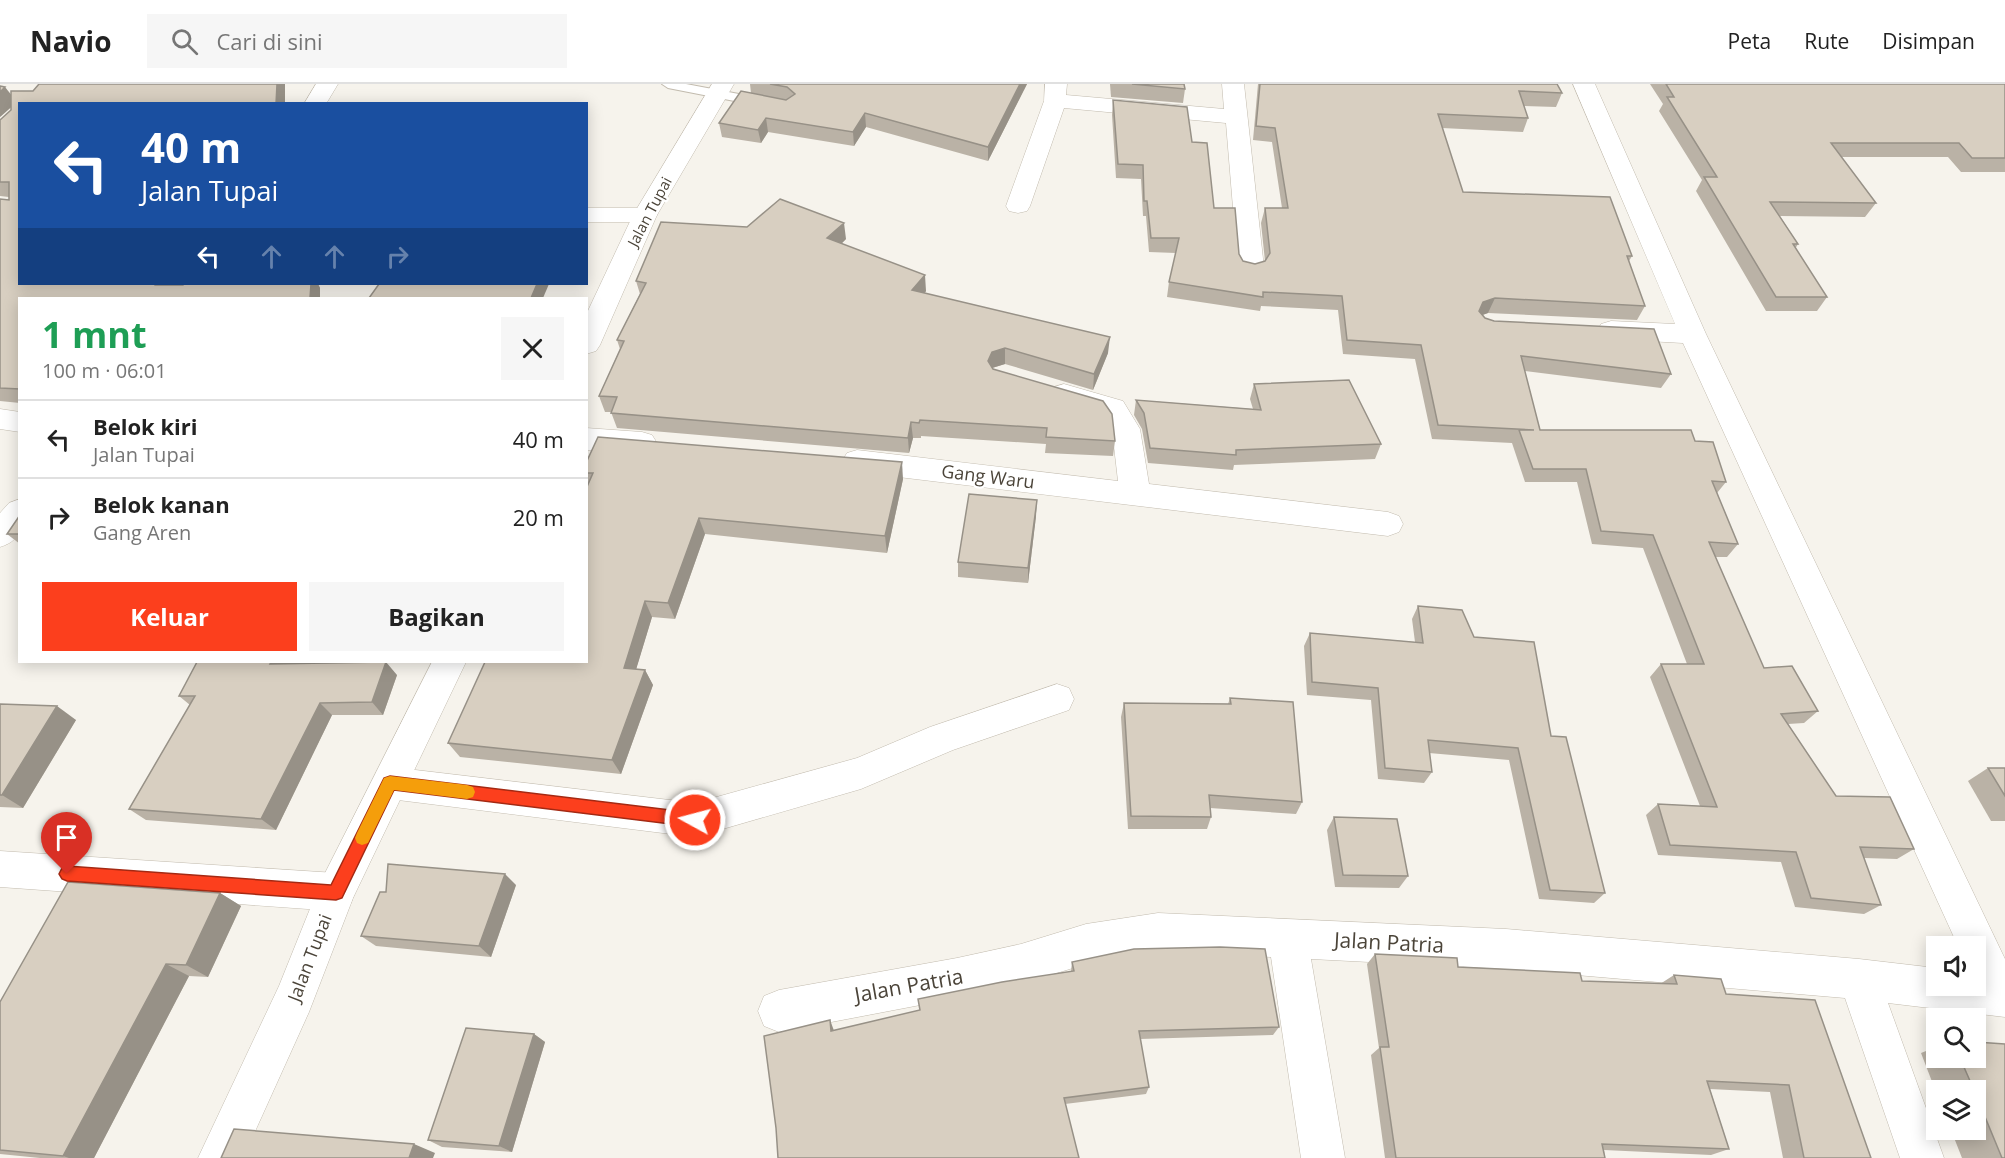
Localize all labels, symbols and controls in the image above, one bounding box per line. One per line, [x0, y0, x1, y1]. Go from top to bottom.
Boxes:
search box [147, 14, 567, 68]
text: Navio [30, 22, 111, 60]
icon: search [168, 25, 201, 58]
text: Cari di sini [216, 26, 323, 56]
text: Peta [1728, 27, 1771, 55]
text: Rute [1804, 27, 1849, 55]
text: Disimpan [1882, 27, 1975, 55]
text: 40 m [141, 118, 241, 175]
icon: left [42, 126, 120, 204]
text: Jalan Tupai [141, 172, 278, 209]
street label: Jalan Tupai [621, 173, 676, 252]
icon: left [192, 240, 225, 273]
icon: ahead [255, 240, 288, 273]
icon: ahead [318, 240, 351, 273]
icon: right [381, 240, 414, 273]
text: 1 mnt [42, 310, 147, 359]
button: close [501, 317, 564, 380]
text: 100 m · 06:01 [42, 357, 167, 384]
text: Belok kiri [93, 411, 198, 441]
icon: left [42, 423, 75, 456]
text: 40 m [513, 424, 564, 454]
text: Jalan Tupai [93, 441, 195, 468]
street label: Gang Waru [940, 458, 1036, 494]
text: Belok kanan [93, 489, 230, 519]
icon: right [42, 501, 75, 534]
text: 20 m [513, 502, 564, 532]
text: Gang Aren [93, 519, 191, 546]
button: Keluar [42, 582, 297, 651]
button: Bagikan [309, 582, 564, 651]
position arrow [663, 788, 727, 852]
pin [41, 812, 92, 874]
icon: arrive [50, 821, 83, 854]
street label: Jalan Tupai [281, 911, 337, 1007]
street label: Jalan Patria [1331, 925, 1445, 959]
map controls [1926, 936, 1986, 1140]
button: sound [1926, 936, 1986, 996]
street label: Jalan Patria [850, 962, 965, 1009]
button: search [1926, 1008, 1986, 1068]
button: layers [1926, 1080, 1986, 1140]

